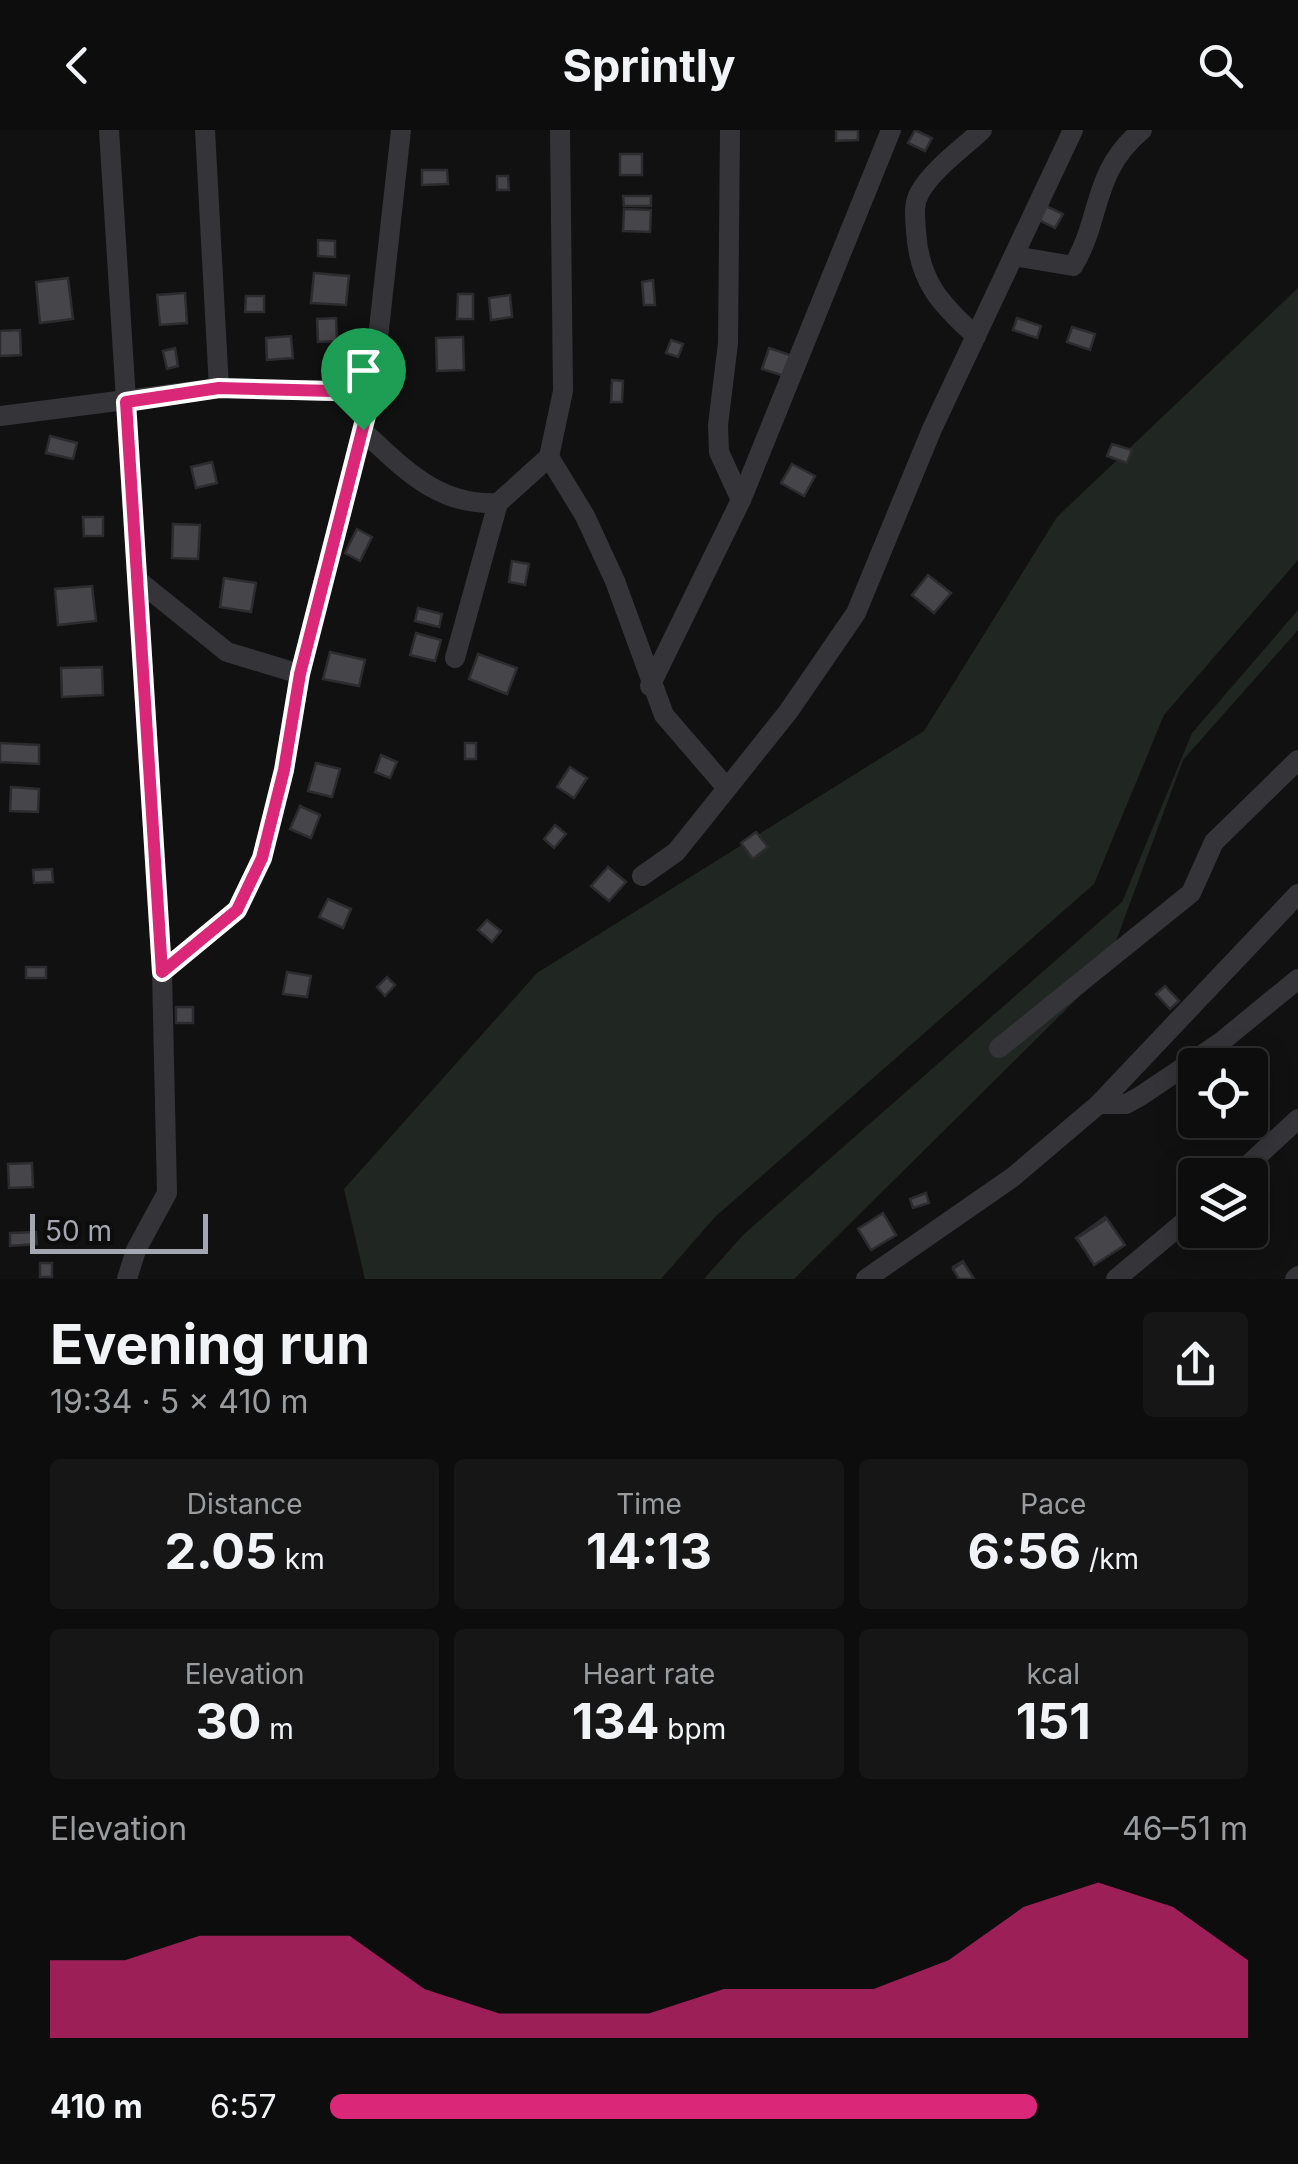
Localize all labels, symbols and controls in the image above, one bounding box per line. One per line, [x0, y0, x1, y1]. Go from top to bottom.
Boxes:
icon: back [50, 38, 105, 93]
text: Sprintly [562, 38, 736, 93]
icon: search [1193, 38, 1248, 93]
pin [321, 328, 406, 431]
icon: arrive [336, 343, 391, 398]
map controls [1178, 1048, 1268, 1248]
button: locate [1178, 1048, 1268, 1138]
button: layers [1178, 1158, 1268, 1248]
scale bar [30, 1209, 208, 1254]
text: 50 m [45, 1214, 112, 1248]
text: Evening run [50, 1311, 370, 1377]
button: share [1143, 1312, 1248, 1417]
text: 19:34 · 5 × 410 m [50, 1382, 309, 1421]
text: Distance [187, 1487, 302, 1521]
text: Time [616, 1487, 682, 1521]
text: Pace [1020, 1487, 1086, 1521]
text: 2.05 [165, 1521, 277, 1581]
text: 14:13 [586, 1521, 712, 1581]
text: 6:56 [968, 1521, 1081, 1581]
text: km [277, 1542, 325, 1576]
text: /km [1081, 1542, 1139, 1576]
text: Elevation [185, 1657, 305, 1691]
text: Heart rate [583, 1657, 715, 1691]
text: kcal [1027, 1657, 1080, 1691]
text: 30 [195, 1691, 261, 1751]
text: 134 [572, 1691, 659, 1751]
text: 151 [1016, 1691, 1091, 1751]
text: m [261, 1712, 294, 1746]
text: bpm [659, 1712, 726, 1746]
text: Elevation [50, 1809, 187, 1848]
text: 46–51 m [1122, 1809, 1248, 1848]
text: 410 m [50, 2087, 143, 2126]
text: 6:57 [210, 2087, 277, 2126]

